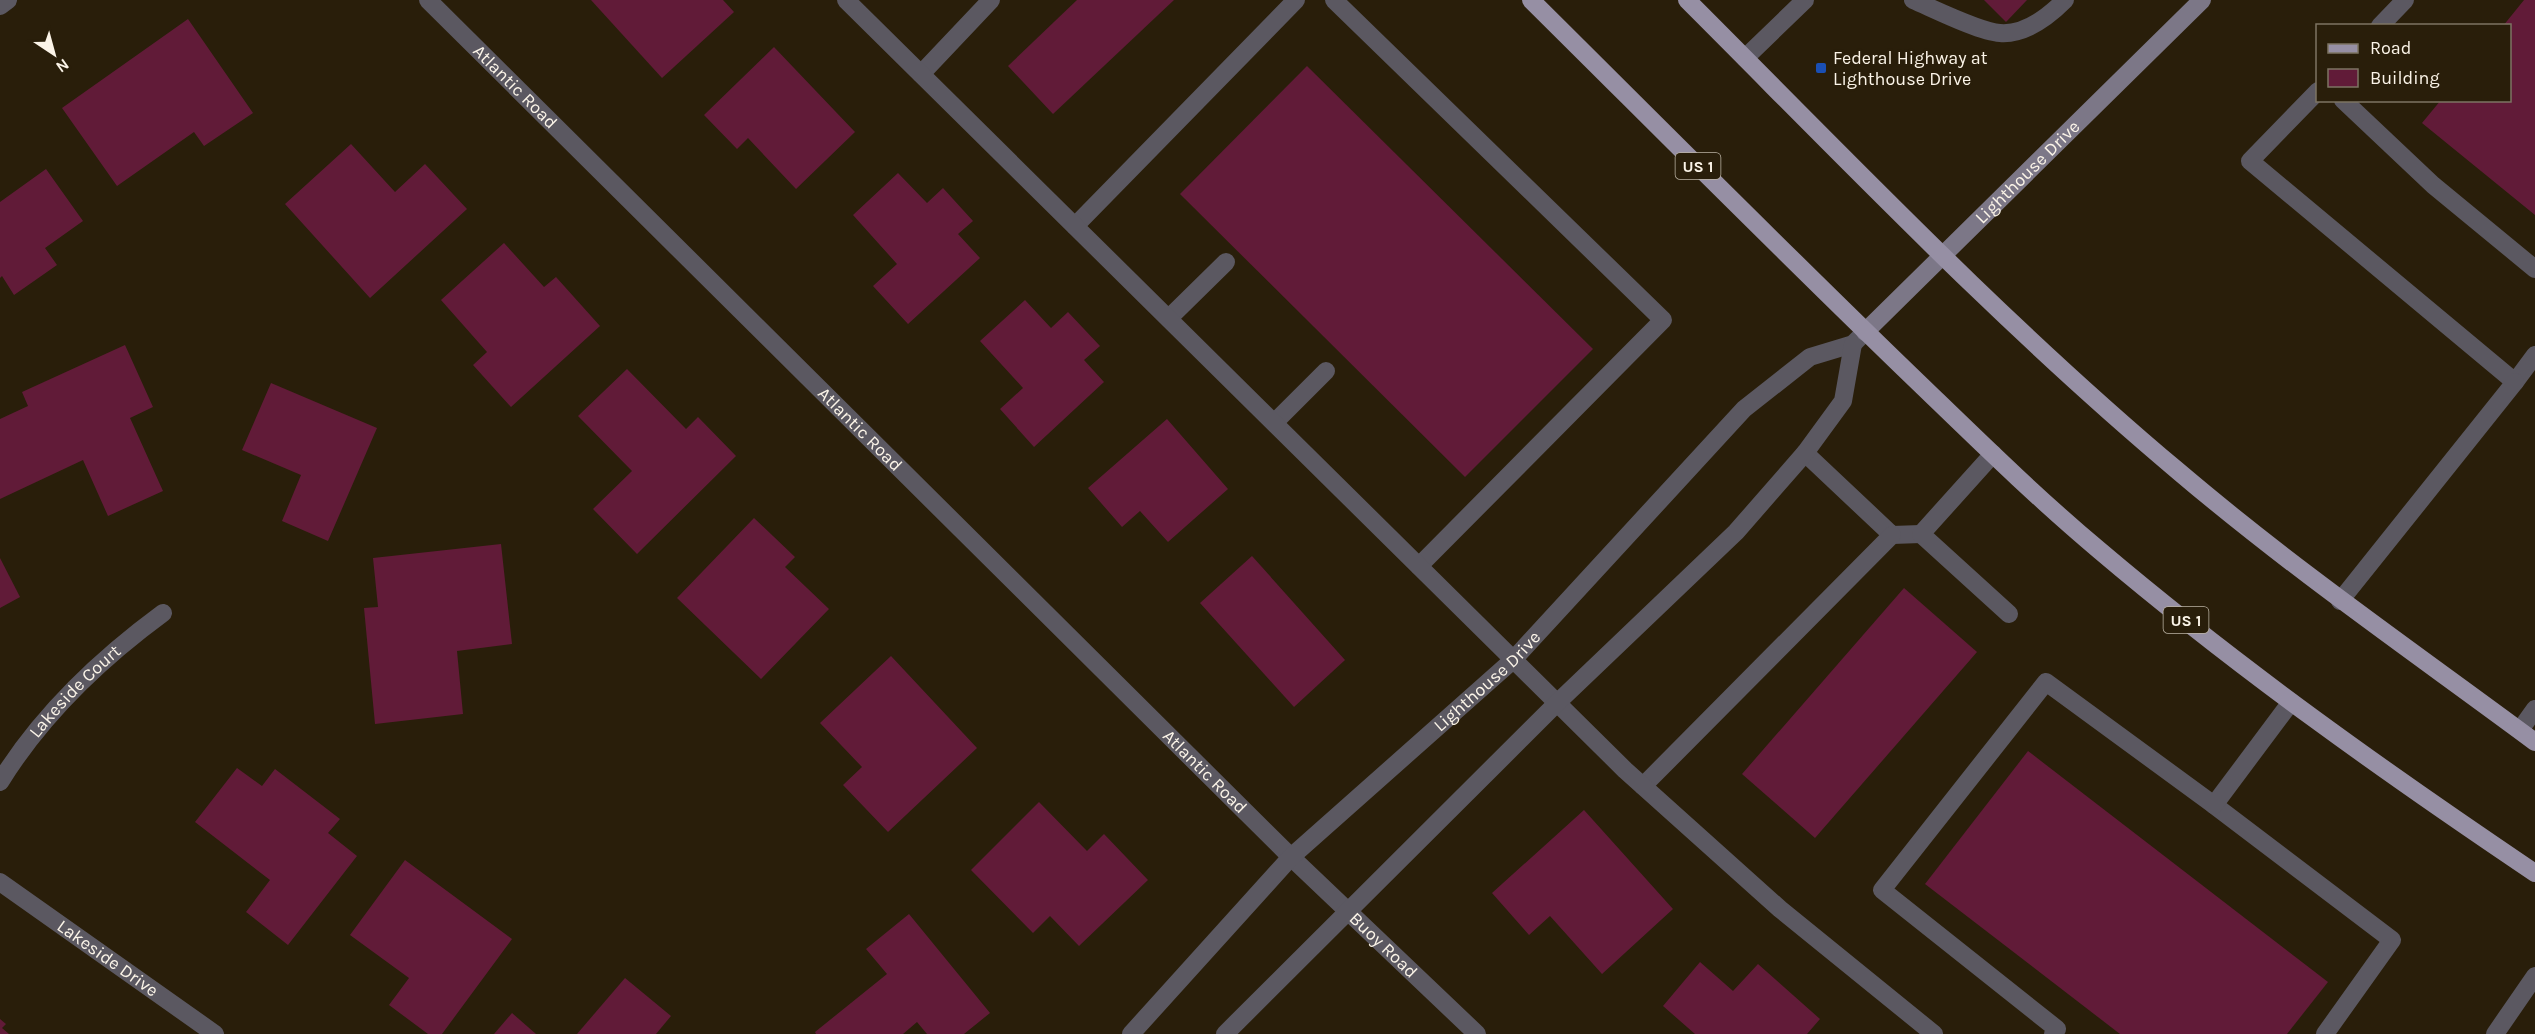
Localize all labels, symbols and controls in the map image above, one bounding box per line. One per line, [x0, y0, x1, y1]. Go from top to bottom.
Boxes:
north arrow [24, 24, 84, 84]
legend [2316, 24, 2511, 102]
text: Road [2370, 37, 2411, 59]
street label: Atlantic Road [468, 40, 562, 133]
place label: Federal Highway at Lighthouse Drive [1833, 47, 1988, 90]
text: N [52, 55, 73, 77]
marker: Federal Highway at Lighthouse Drive [1814, 61, 1828, 75]
text: Building [2370, 67, 2440, 89]
street label: Lighthouse Drive [1970, 116, 2084, 228]
road number: US 1 [1676, 153, 1720, 179]
street label: Atlantic Road [813, 383, 907, 476]
road number: US 1 [2164, 607, 2208, 633]
street label: Lighthouse Drive [1429, 626, 1545, 736]
street label: Lakeside Court [24, 640, 125, 742]
street label: Atlantic Road [1158, 725, 1252, 818]
street label: Buoy Road [1345, 907, 1422, 983]
street label: Lakeside Drive [53, 915, 163, 1001]

